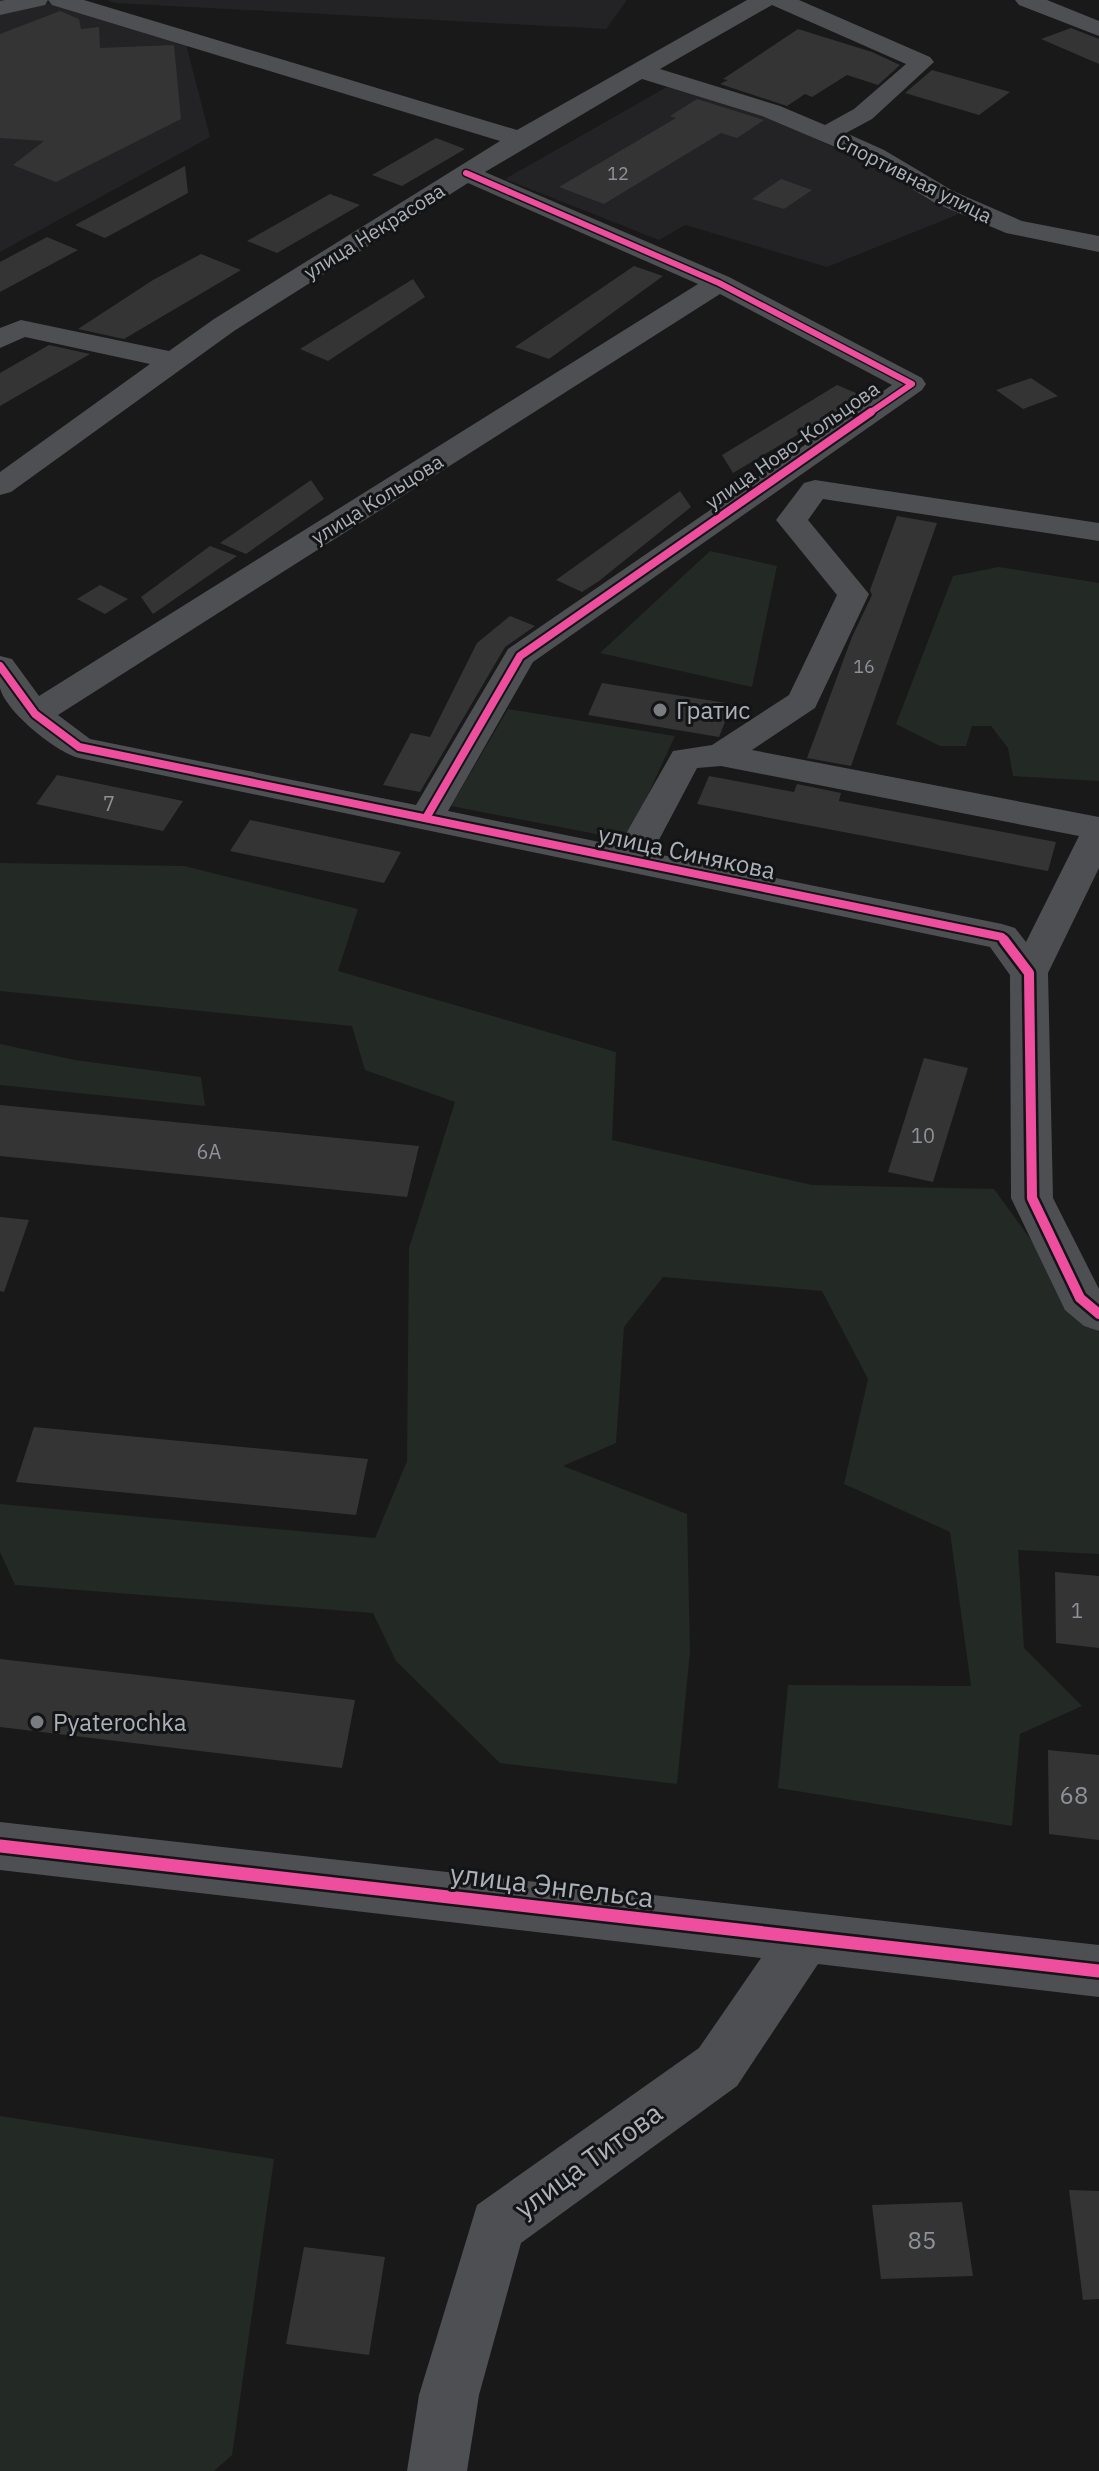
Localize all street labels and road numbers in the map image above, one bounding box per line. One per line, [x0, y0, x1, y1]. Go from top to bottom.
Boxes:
street label: Спортивная улица [831, 127, 997, 229]
street label: улица Некрасова [298, 177, 450, 285]
street label: улица Ново-Кольцова [700, 375, 885, 515]
street label: улица Кольцова [306, 447, 448, 550]
street label: улица Синякова [595, 818, 779, 886]
street label: улица Энгельса [448, 1854, 656, 1916]
street label: улица Титова [507, 2094, 669, 2226]

